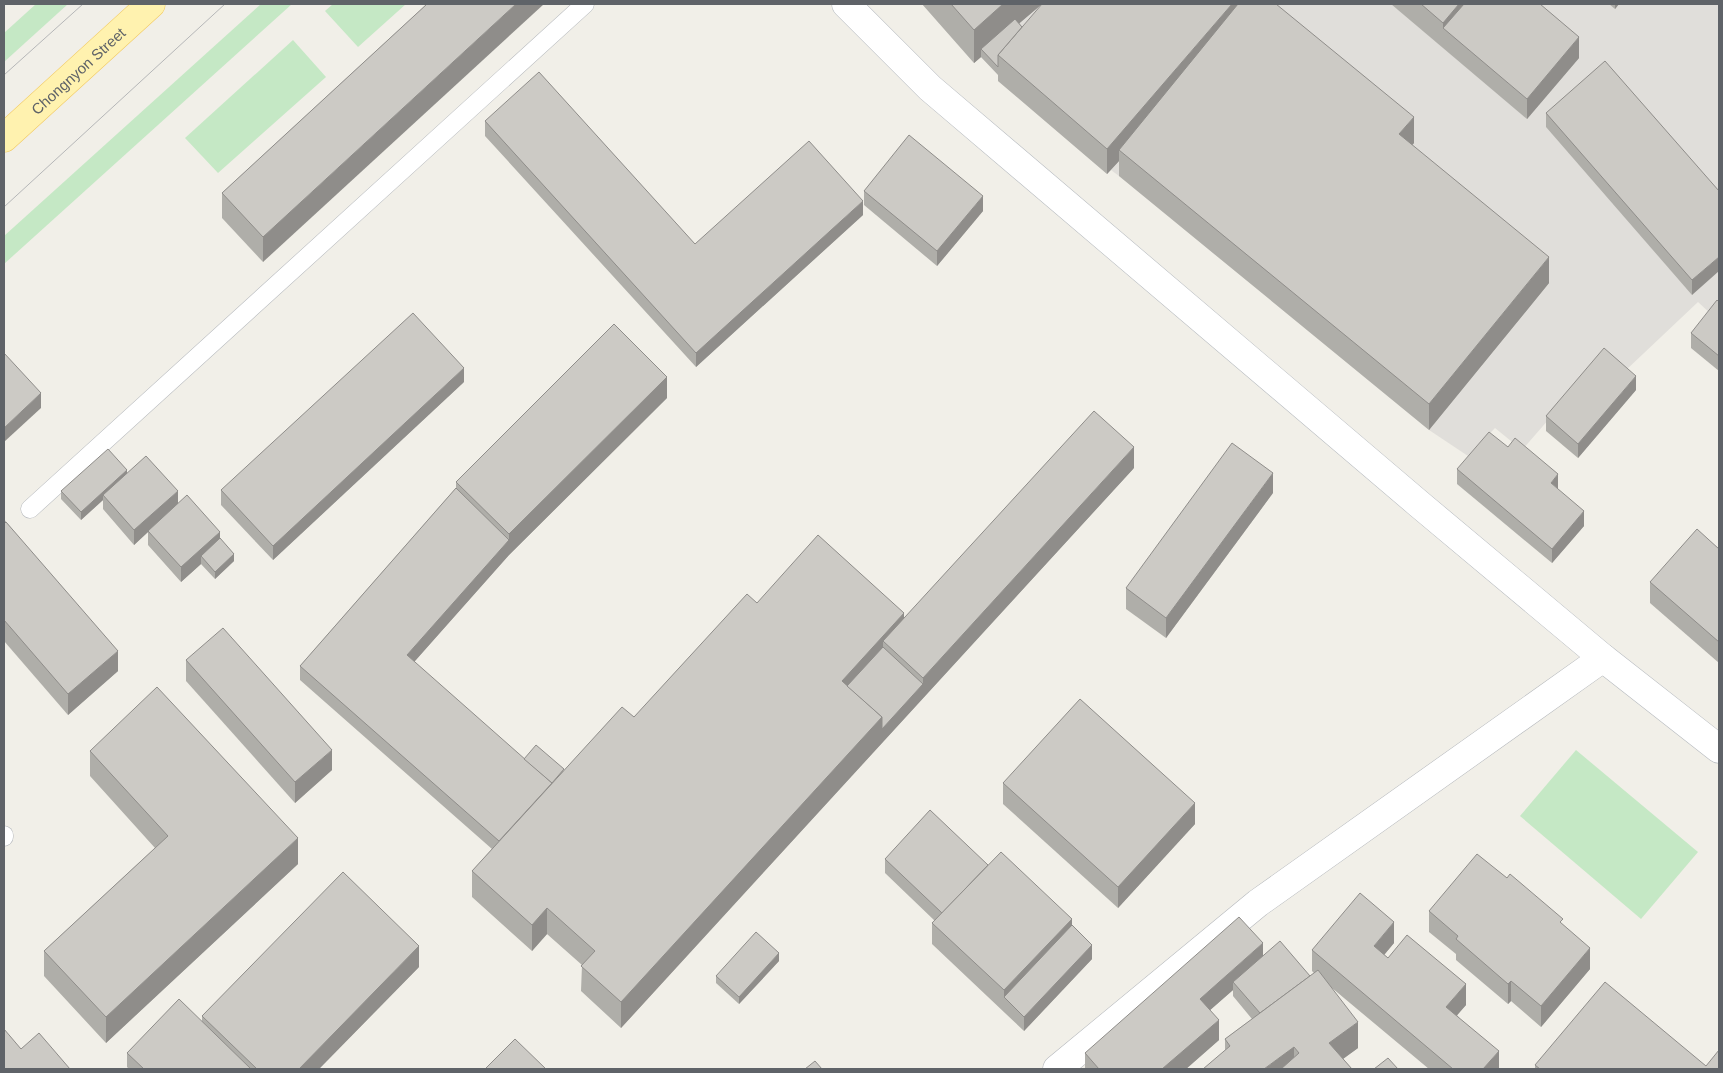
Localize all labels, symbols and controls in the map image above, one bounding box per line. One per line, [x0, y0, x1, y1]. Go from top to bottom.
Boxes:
street label: Chongnyon Street [27, 23, 129, 118]

